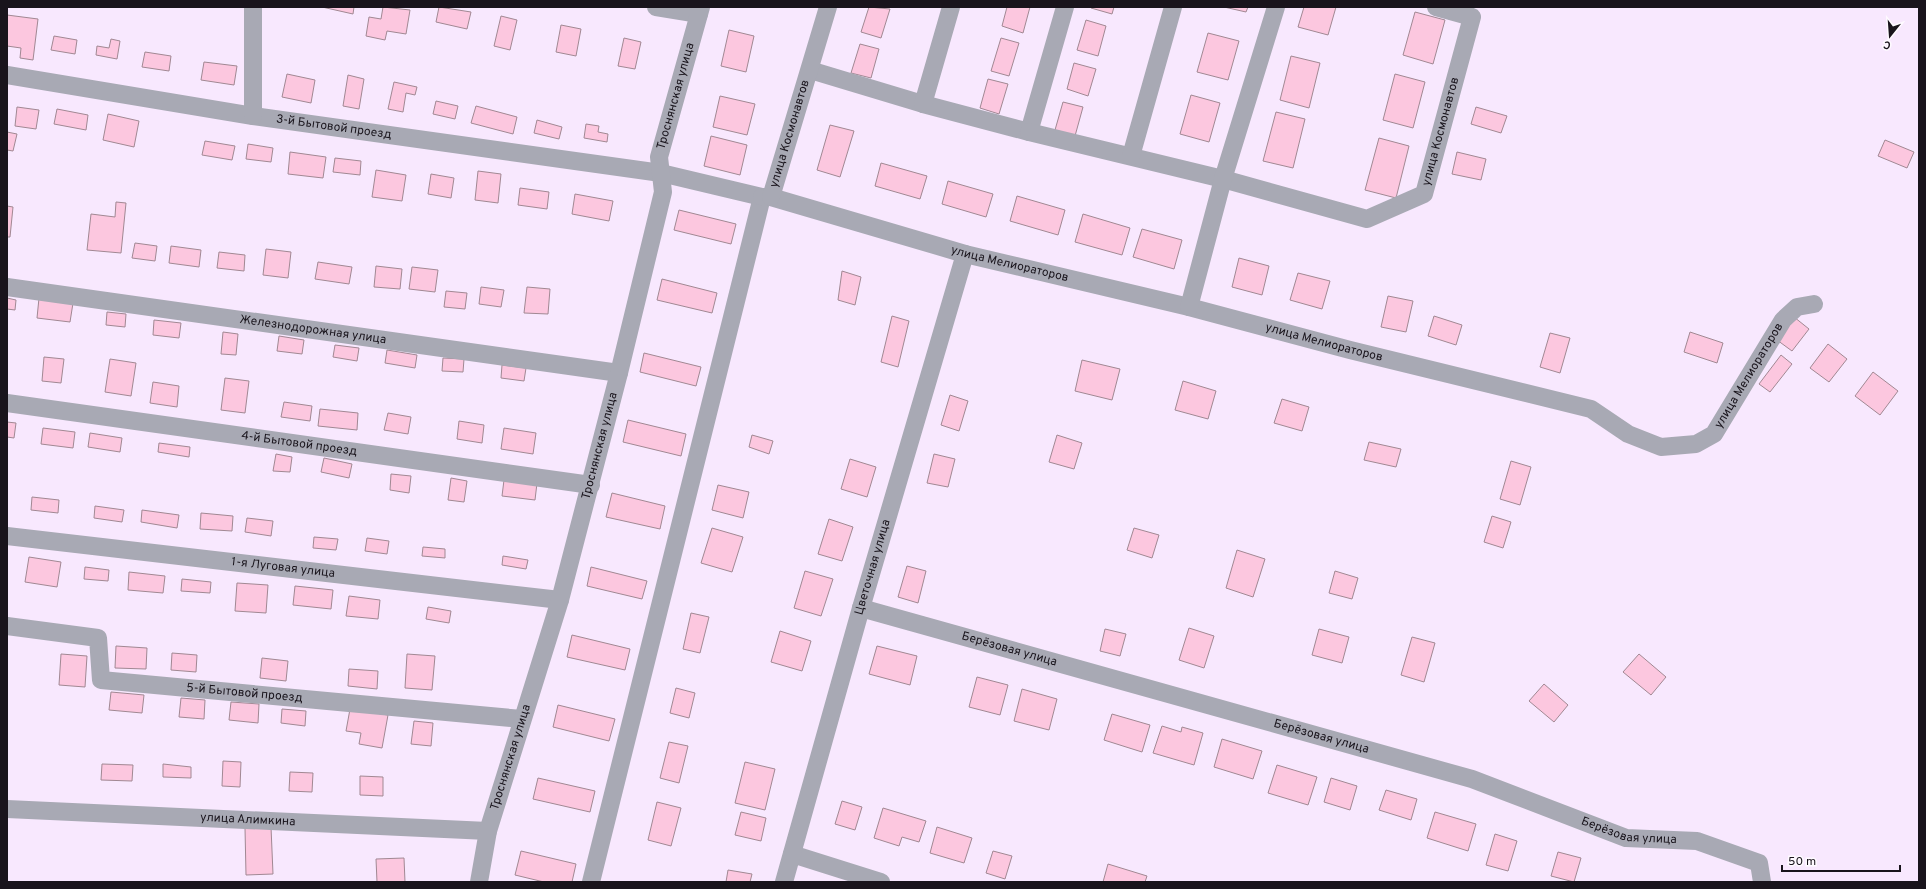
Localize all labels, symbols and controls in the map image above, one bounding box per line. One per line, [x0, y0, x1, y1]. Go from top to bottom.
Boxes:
north arrow [1870, 16, 1910, 56]
text: С [1882, 37, 1893, 52]
street label: Троснянская улица [653, 41, 699, 151]
street label: улица Космонавтов [1419, 75, 1463, 188]
street label: улица Космонавтов [766, 78, 814, 190]
street label: 3-й Бытовой проезд [275, 111, 393, 143]
street label: улица Мелиораторов [949, 242, 1070, 286]
street label: Железнодорожная улица [239, 312, 387, 348]
street label: улица Мелиораторов [1263, 320, 1384, 366]
street label: улица Мелиораторов [1711, 320, 1787, 432]
street label: Троснянская улица [578, 391, 622, 501]
street label: 4-й Бытовой проезд [240, 428, 358, 460]
street label: Цветочная улица [851, 518, 895, 617]
street label: 1-я Луговая улица [231, 554, 336, 582]
street label: Берёзовая улица [960, 629, 1059, 670]
street label: 5-й Бытовой проезд [186, 680, 303, 707]
street label: Троснянская улица [487, 702, 535, 812]
street label: Берёзовая улица [1272, 716, 1371, 758]
street label: улица Алимкина [200, 810, 296, 830]
street label: Берёзовая улица [1579, 813, 1677, 848]
scale bar [1782, 847, 1900, 873]
text: 50 m [1788, 854, 1816, 870]

